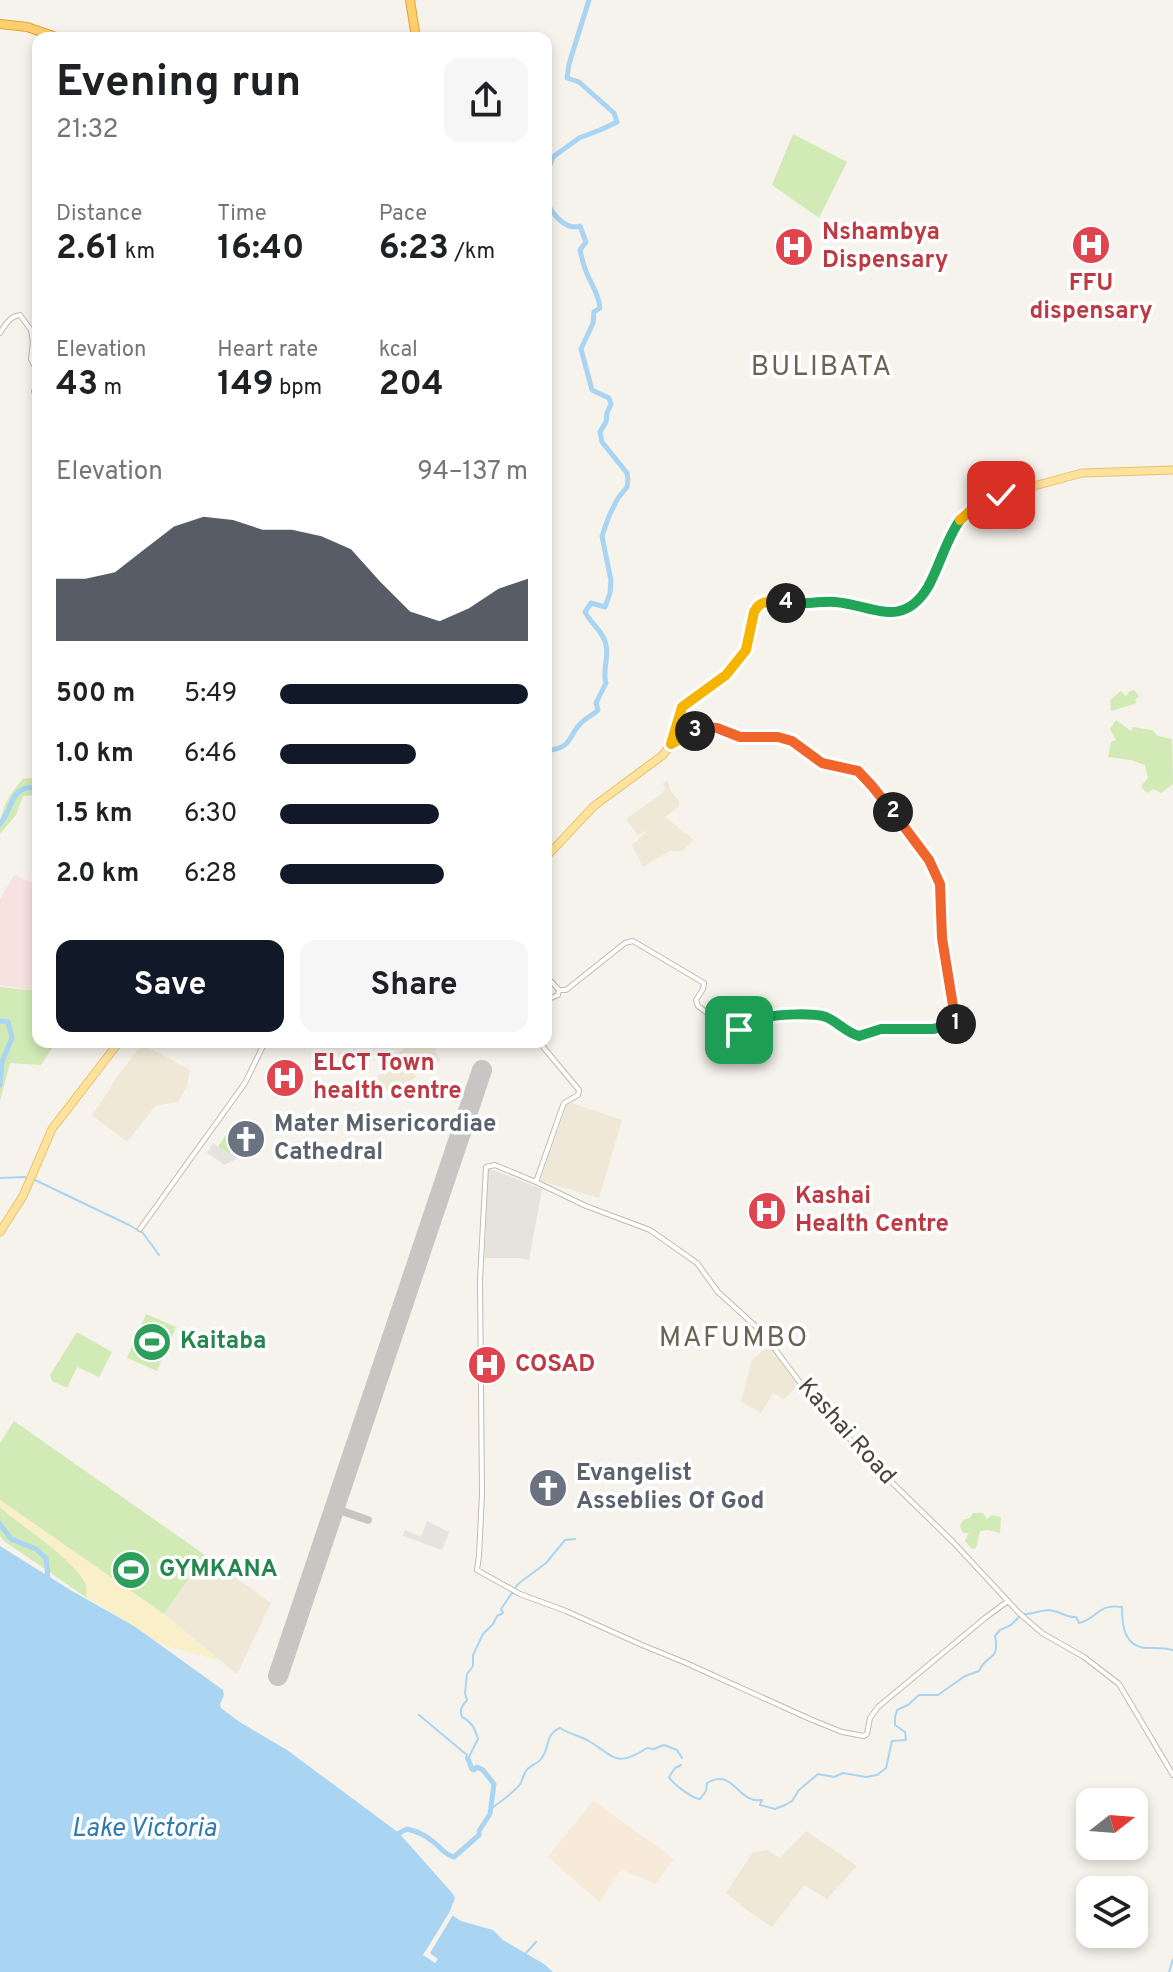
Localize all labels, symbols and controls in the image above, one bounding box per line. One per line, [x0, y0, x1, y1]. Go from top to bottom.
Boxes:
text: Evening run [56, 56, 301, 112]
button: share [444, 58, 528, 142]
text: 21:32 [56, 114, 119, 147]
text: Distance [56, 201, 142, 228]
text: Time [217, 201, 267, 228]
text: Pace [379, 201, 427, 228]
place label: Nshambya Dispensary [822, 218, 948, 276]
hospital icon: FFU dispensary [1070, 224, 1112, 266]
hospital icon: Nshambya Dispensary [773, 226, 815, 268]
text: 2.61 [56, 228, 120, 271]
text: 16:40 [217, 228, 304, 271]
text: 6:23 [379, 228, 449, 271]
text: km [120, 239, 155, 266]
text: /km [449, 239, 495, 266]
place label: FFU dispensary [1029, 269, 1153, 327]
text: Elevation [56, 337, 146, 364]
text: Heart rate [217, 337, 318, 364]
text: kcal [379, 337, 418, 364]
district label: BULIBATA [751, 350, 893, 386]
text: 43 [56, 364, 98, 407]
text: 149 [217, 364, 274, 407]
text: 204 [379, 364, 444, 407]
text: m [98, 375, 122, 402]
text: bpm [274, 375, 322, 402]
text: Elevation [56, 456, 163, 489]
text: 94–137 m [417, 456, 528, 489]
pin [967, 461, 1035, 529]
icon: check [979, 473, 1023, 517]
pin: 4 [766, 583, 806, 623]
text: 4 [779, 589, 793, 616]
text: 500 m [56, 678, 135, 711]
text: 5:49 [184, 678, 237, 711]
pin: 3 [675, 711, 715, 751]
text: 3 [688, 717, 702, 744]
text: 1.0 km [56, 738, 134, 771]
text: 6:46 [184, 738, 237, 771]
pin: 2 [873, 792, 913, 832]
text: 1.5 km [56, 798, 133, 831]
text: 6:30 [184, 798, 237, 831]
text: 2 [886, 798, 900, 825]
text: 2.0 km [56, 858, 139, 891]
text: 6:28 [184, 858, 237, 891]
button: Save [56, 940, 284, 1032]
button: Share [300, 940, 528, 1032]
pin [705, 996, 773, 1064]
pin: 1 [936, 1004, 976, 1044]
icon: arrive [717, 1008, 761, 1052]
text: 1 [952, 1010, 960, 1037]
place label: ELCT Town health centre [313, 1049, 462, 1107]
hospital icon: ELCT Town health centre [264, 1057, 306, 1099]
place label: Mater Misericordiae Cathedral [274, 1110, 496, 1168]
church icon: Mater Misericordiae Cathedral [225, 1118, 267, 1160]
place label: Kashai Health Centre [795, 1182, 949, 1240]
hospital icon: Kashai Health Centre [746, 1190, 788, 1232]
sports icon: Kaitaba [131, 1321, 173, 1363]
district label: MAFUMBO [659, 1321, 809, 1357]
place label: Kaitaba [180, 1327, 267, 1357]
hospital icon: COSAD [466, 1344, 508, 1386]
place label: COSAD [515, 1350, 595, 1380]
street label: Kashai Road [790, 1373, 902, 1491]
place label: Evangelist Asseblies Of God [576, 1459, 764, 1517]
church icon: Evangelist Asseblies Of God [527, 1467, 569, 1509]
sports icon: GYMKANA [110, 1549, 152, 1591]
place label: GYMKANA [159, 1555, 278, 1585]
north arrow [1076, 1788, 1148, 1860]
map controls [1076, 1788, 1148, 1948]
water label: Lake Victoria [72, 1813, 217, 1846]
button: layers [1076, 1876, 1148, 1948]

